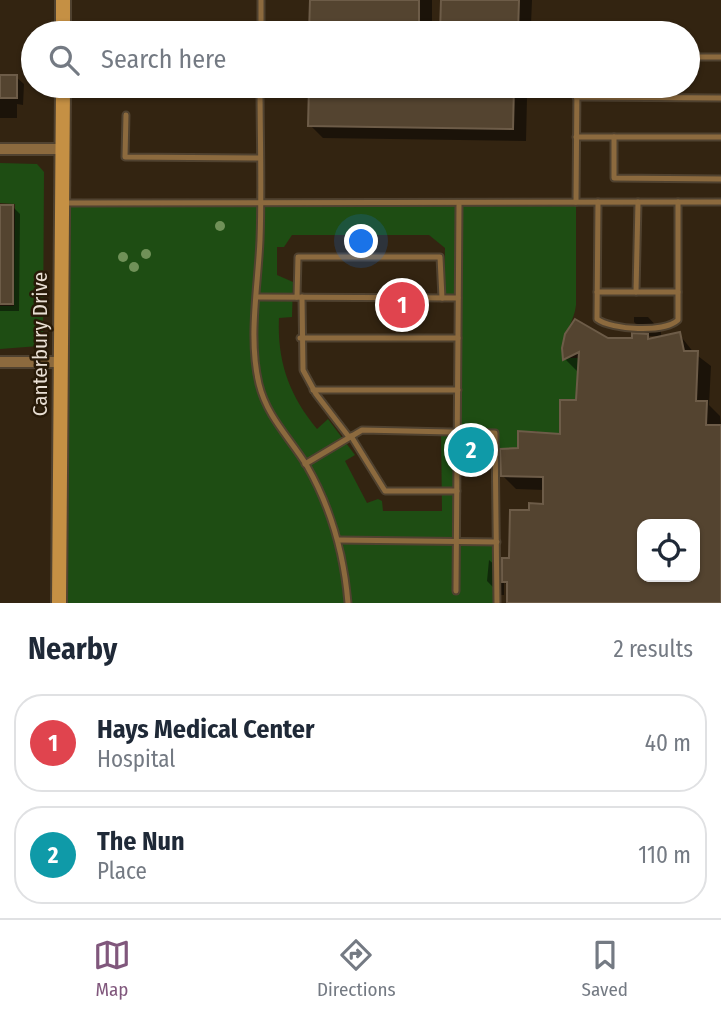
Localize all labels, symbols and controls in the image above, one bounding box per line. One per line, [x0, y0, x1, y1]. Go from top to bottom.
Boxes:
search box [21, 21, 700, 98]
icon: search [45, 41, 83, 79]
text: Search here [101, 44, 226, 75]
your location [344, 224, 378, 258]
street label: Canterbury Drive [27, 272, 53, 416]
pin: 1 [379, 279, 425, 331]
pin: 2 [448, 424, 494, 476]
map controls [637, 519, 700, 582]
button: locate [637, 519, 700, 582]
text: Nearby [28, 631, 117, 667]
text: 2 results [613, 635, 693, 663]
text: Hays Medical Center [97, 714, 314, 745]
text: 1 [48, 729, 58, 757]
text: 40 m [645, 729, 691, 757]
text: Hospital [97, 745, 175, 773]
text: The Nun [97, 826, 185, 857]
text: 2 [48, 841, 58, 869]
text: 110 m [638, 841, 691, 869]
text: Place [97, 857, 147, 885]
tab: Map [93, 936, 131, 1001]
tab: Directions [317, 936, 396, 1001]
tab: Saved [582, 936, 628, 1001]

